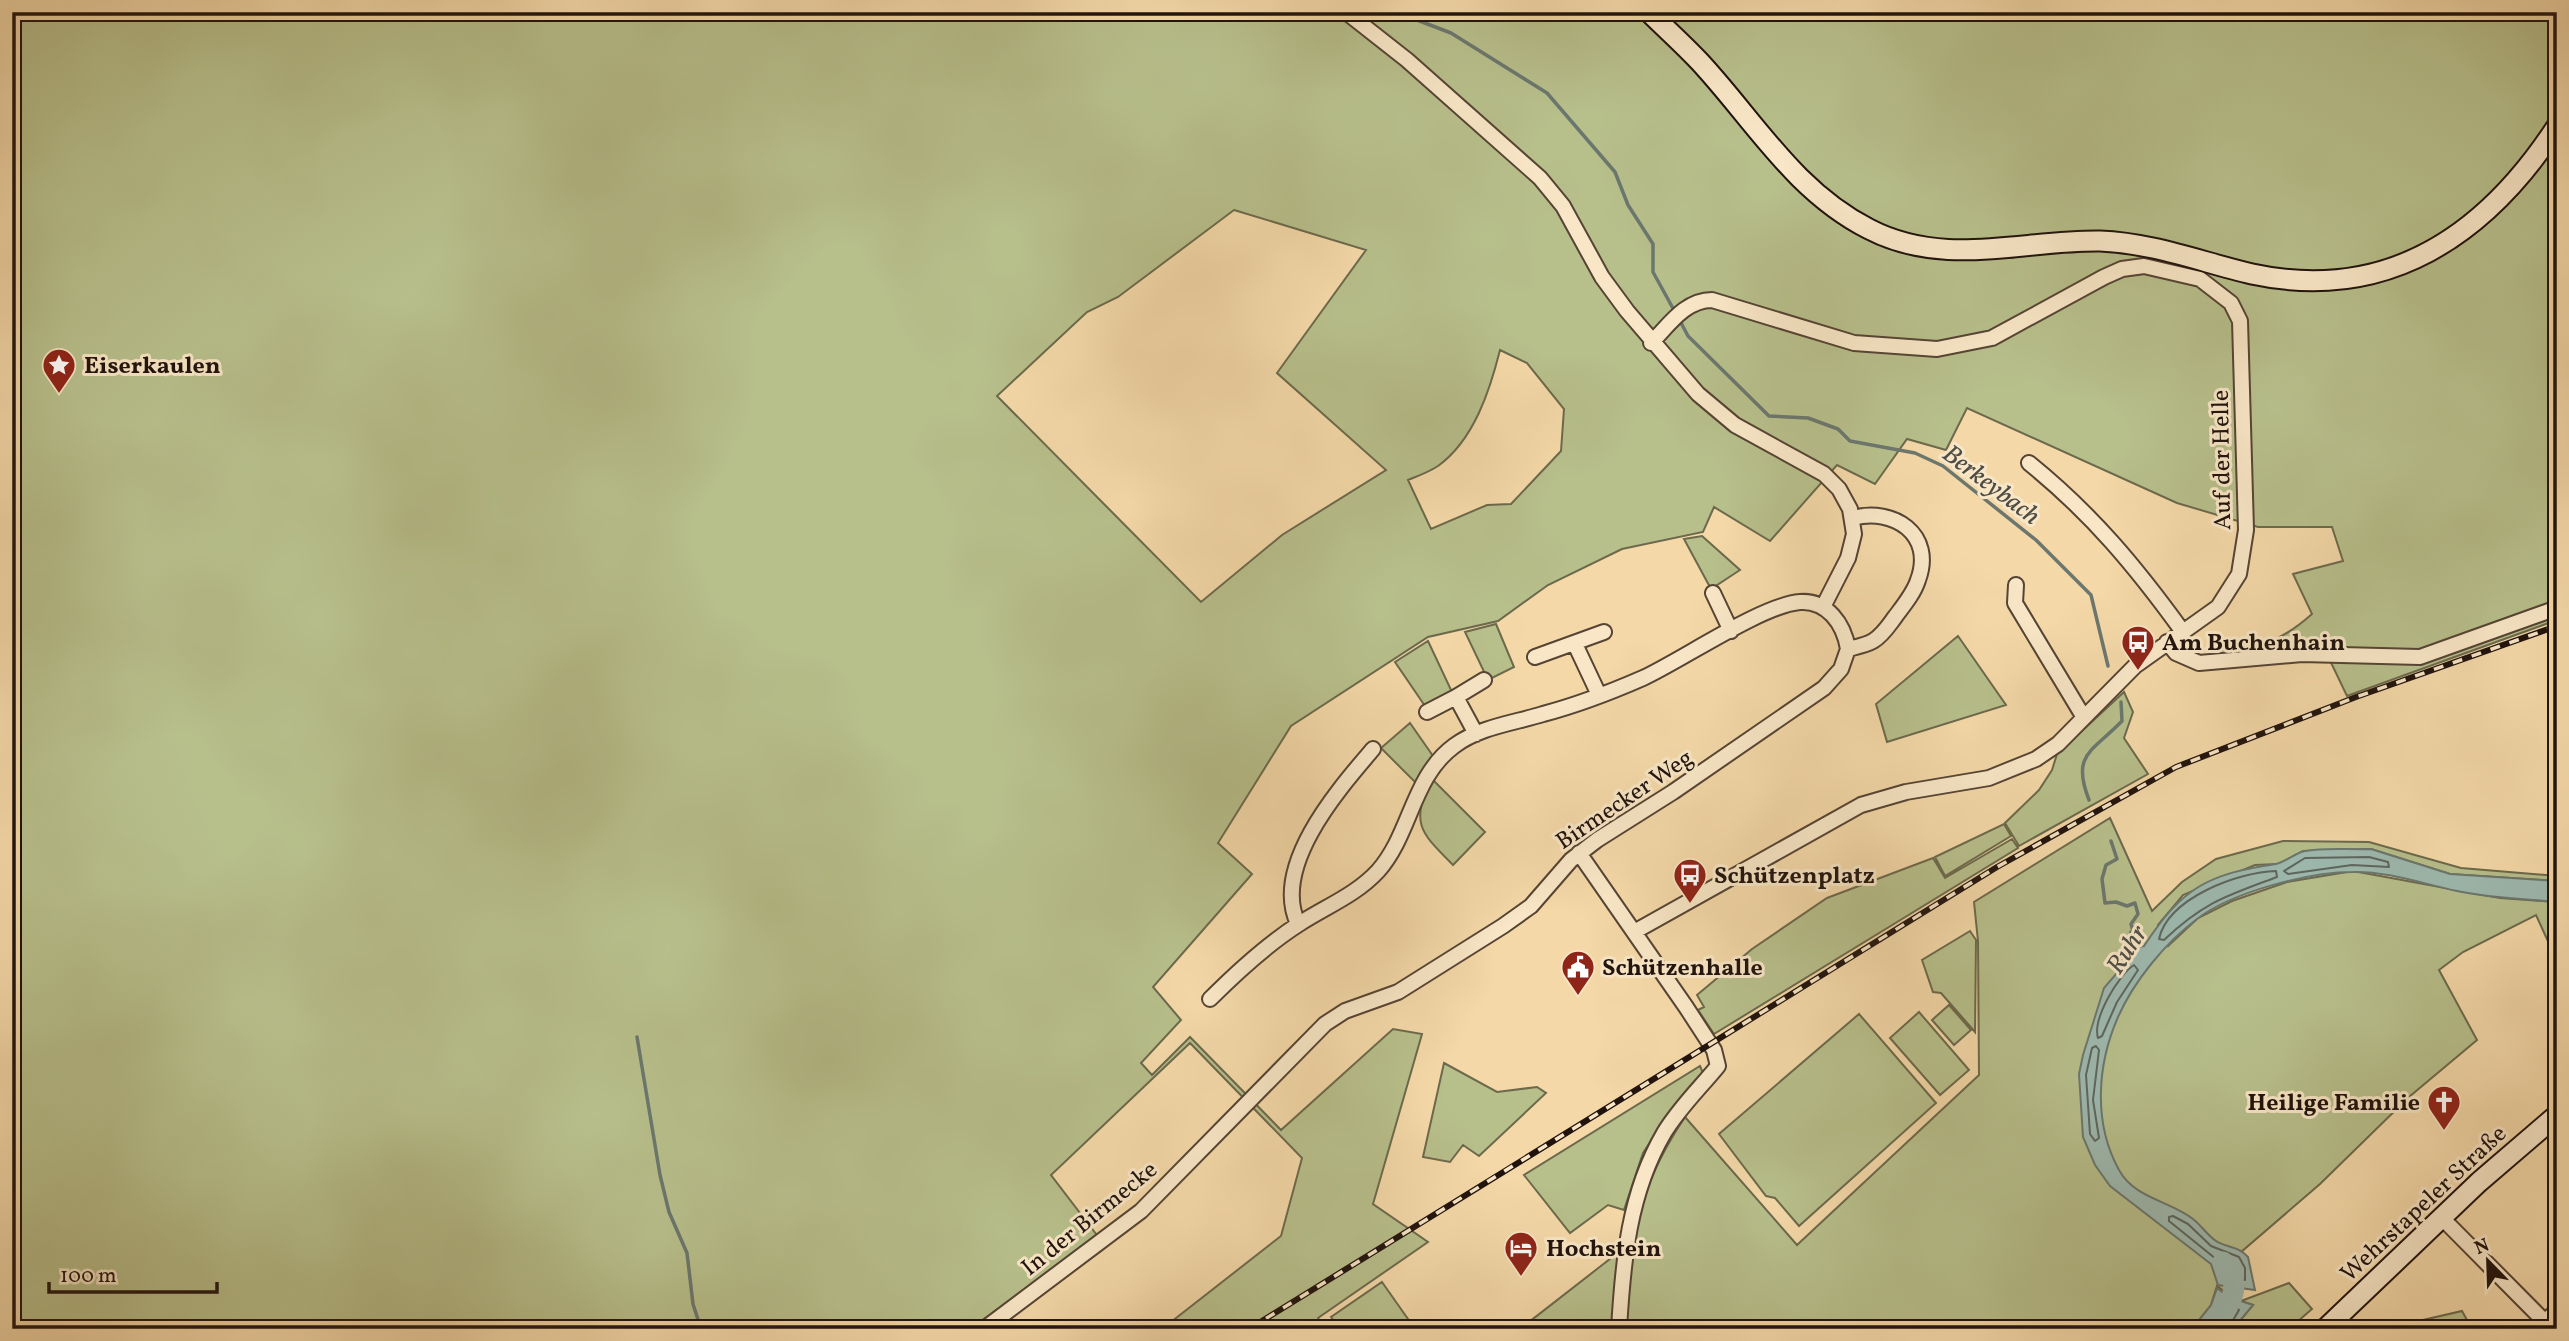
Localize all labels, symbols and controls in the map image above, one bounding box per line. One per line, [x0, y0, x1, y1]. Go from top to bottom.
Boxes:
place icon: Eiserkaulen [40, 346, 78, 395]
place label: Eiserkaulen [84, 350, 221, 384]
street label: Auf der Helle [2205, 390, 2241, 530]
water label: Berkeybach [1934, 437, 2047, 534]
bus stop icon: Am Buchenhain [2119, 623, 2157, 672]
place label: Am Buchenhain [2162, 627, 2345, 661]
street label: Birmecker Weg [1550, 742, 1701, 859]
bus stop icon: Schützenplatz [1671, 856, 1709, 905]
place label: Schützenplatz [1714, 860, 1875, 894]
water label: Ruhr [2098, 918, 2157, 982]
public building icon: Schützenhalle [1559, 948, 1597, 997]
place label: Schützenhalle [1602, 952, 1763, 986]
church icon: Heilige Familie [2425, 1083, 2463, 1132]
place label: Heilige Familie [2248, 1087, 2420, 1121]
street label: Wehrstapeler Straße [2334, 1118, 2515, 1291]
street label: In der Birmecke [1015, 1154, 1166, 1285]
north arrow [2454, 1226, 2524, 1296]
hotel icon: Hochstein [1502, 1229, 1540, 1278]
text: N [2471, 1232, 2494, 1262]
place label: Hochstein [1546, 1233, 1661, 1267]
scale bar [49, 1250, 217, 1294]
text: 100 m [60, 1262, 117, 1291]

